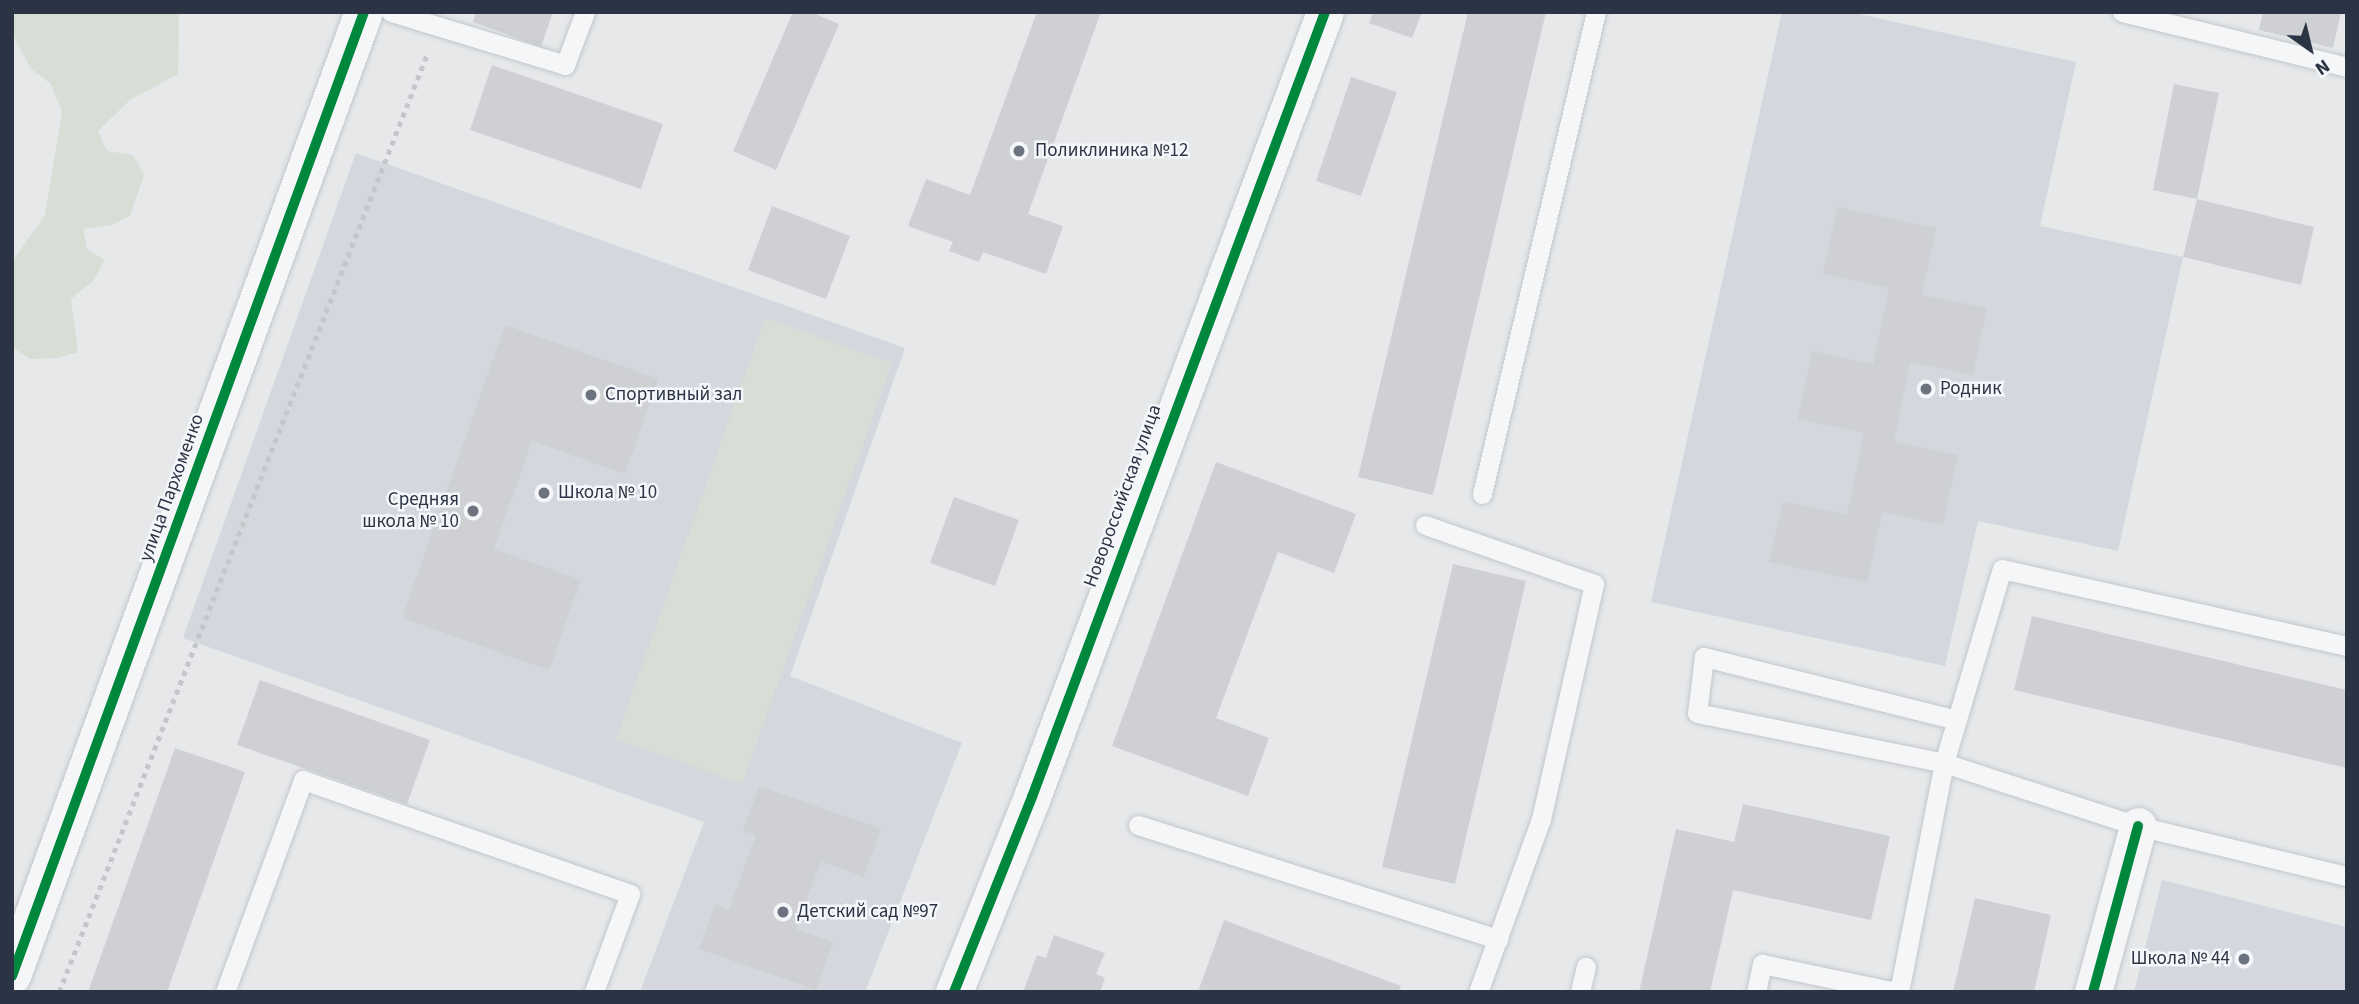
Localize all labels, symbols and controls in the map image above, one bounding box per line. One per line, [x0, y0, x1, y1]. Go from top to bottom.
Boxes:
north arrow [2275, 14, 2345, 84]
text: N [2309, 52, 2335, 82]
place label: Поликлиника №12 [1035, 140, 1188, 162]
marker: Поликлиника №12 [1009, 141, 1029, 161]
place label: Родник [1940, 378, 2002, 400]
marker: Родник [1918, 381, 1934, 397]
place label: Спортивный зал [605, 384, 742, 406]
marker: Спортивный зал [583, 387, 599, 403]
street label: Новороссийская улица [1079, 402, 1167, 590]
street label: улица Пархоменко [135, 411, 209, 565]
place label: Школа № 10 [558, 482, 657, 504]
marker: Школа № 10 [536, 485, 552, 501]
place label: Средняя школа № 10 [362, 489, 459, 533]
marker: Средняя школа № 10 [465, 503, 481, 519]
place label: Детский сад №97 [797, 901, 938, 923]
marker: Детский сад №97 [775, 904, 791, 920]
place label: Школа № 44 [2131, 948, 2230, 970]
marker: Школа № 44 [2236, 951, 2252, 967]

